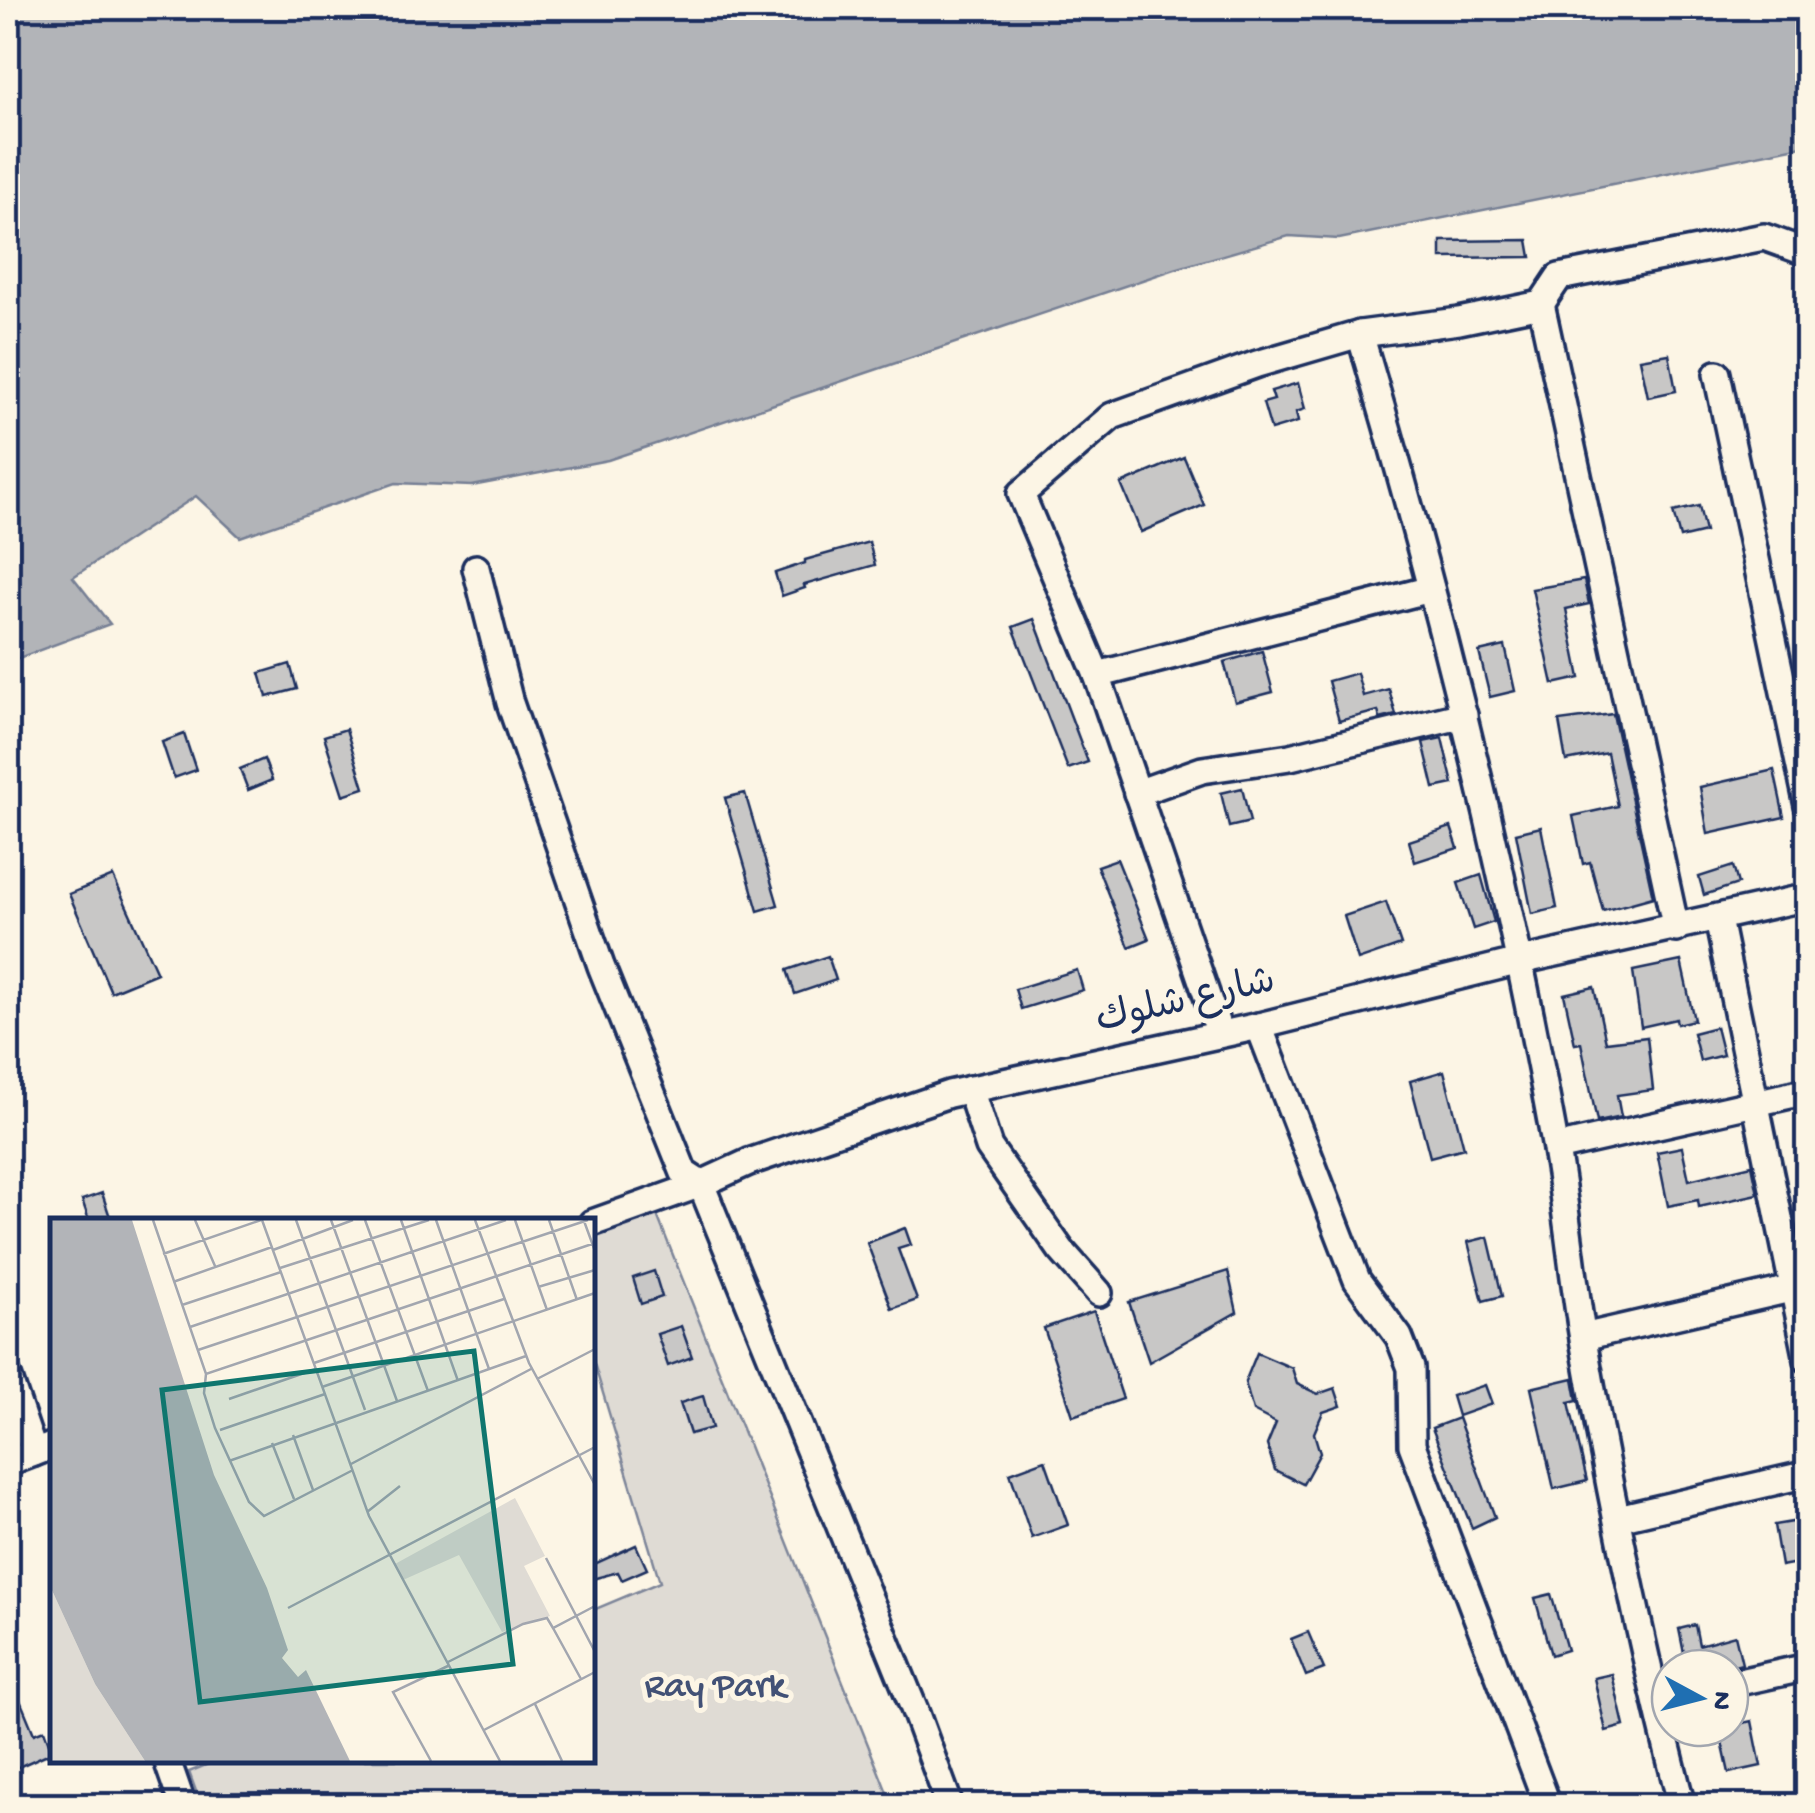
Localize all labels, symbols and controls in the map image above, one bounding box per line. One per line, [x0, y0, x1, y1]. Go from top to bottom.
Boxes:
street label: شارع شلوك [1092, 960, 1280, 1045]
inset map [50, 1218, 595, 1763]
north arrow [1650, 1648, 1750, 1748]
park label: Ray Park [644, 1666, 789, 1710]
text: N [1703, 1689, 1738, 1712]

